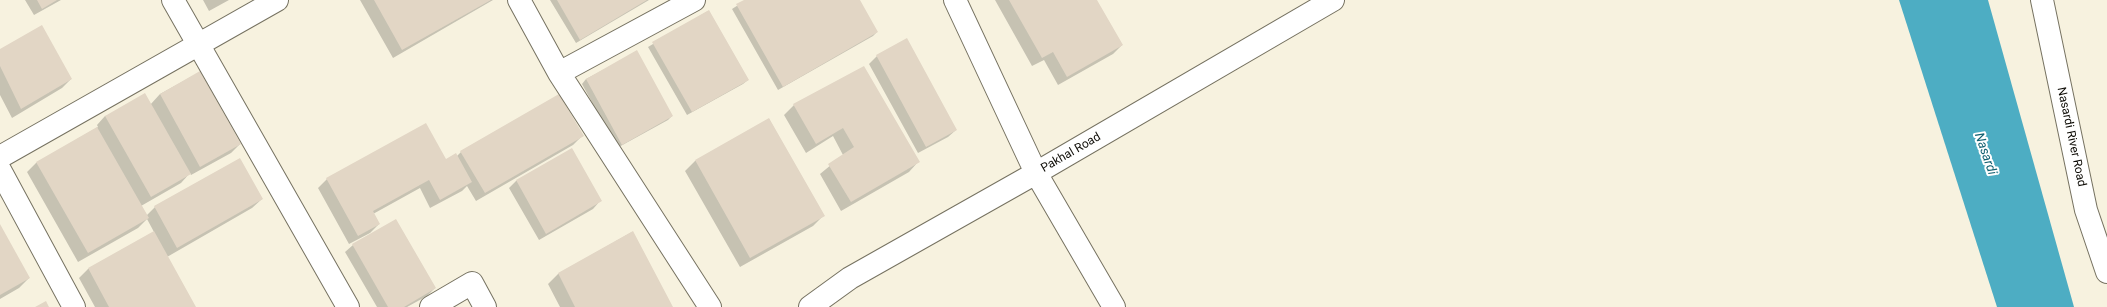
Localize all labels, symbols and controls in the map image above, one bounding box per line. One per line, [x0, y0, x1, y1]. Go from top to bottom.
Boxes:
street label: Nasardi River Road [2053, 86, 2089, 188]
street label: Pakhal Road [1039, 130, 1103, 176]
water label: Nasardi [1971, 131, 1999, 177]

